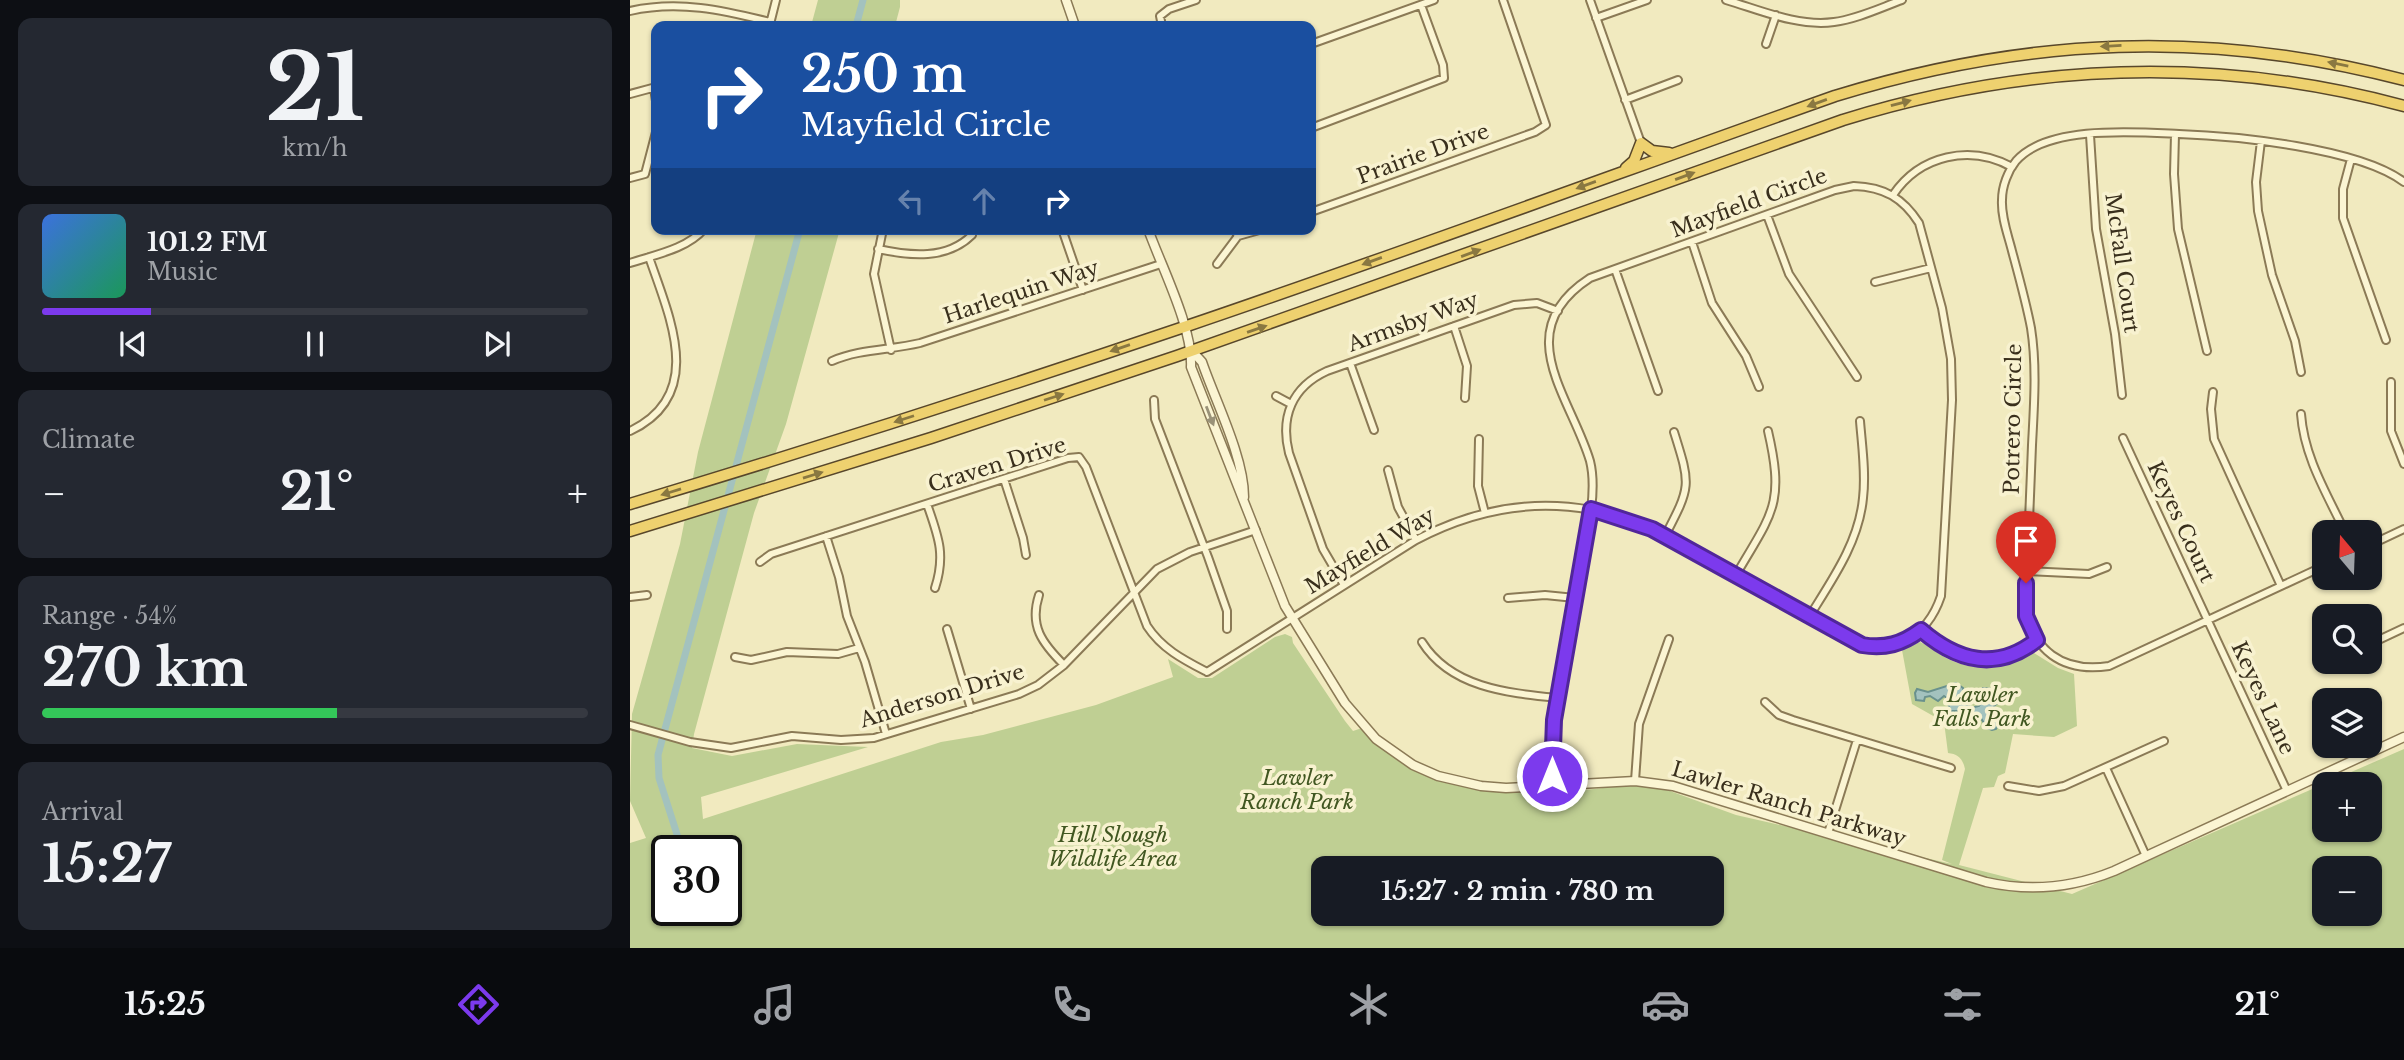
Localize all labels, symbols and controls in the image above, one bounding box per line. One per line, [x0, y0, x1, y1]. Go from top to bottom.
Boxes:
text: 21 [266, 32, 364, 145]
one-way arrow [2100, 41, 2122, 52]
text: 250 m [801, 44, 966, 105]
icon: right [686, 49, 777, 140]
one-way arrow [2327, 59, 2349, 70]
one-way arrow [1806, 97, 1827, 108]
one-way arrow [1890, 97, 1912, 108]
text: Mayfield Circle [801, 105, 1051, 145]
street label: Prairie Drive [1353, 118, 1493, 190]
text: km/h [282, 134, 348, 162]
street label: Mayfield Circle [1667, 163, 1831, 243]
one-way arrow [1675, 170, 1696, 181]
one-way arrow [1576, 180, 1597, 191]
icon: left [892, 182, 930, 220]
icon: ahead [965, 182, 1003, 220]
icon: right [1038, 182, 1076, 220]
street label: McFall Court [2099, 191, 2145, 335]
text: 101.2 FM [147, 226, 268, 258]
one-way arrow [1461, 247, 1482, 258]
street label: Harlequin Way [940, 254, 1103, 329]
one-way arrow [1361, 256, 1382, 267]
text: Music [147, 258, 218, 286]
street label: Armsby Way [1343, 286, 1482, 358]
one-way arrow [1246, 323, 1267, 334]
icon: previous [114, 325, 152, 363]
icon: pause [296, 325, 334, 363]
icon: next [478, 325, 516, 363]
street label: Potrero Circle [1999, 343, 2027, 495]
one-way arrow [1109, 344, 1130, 354]
one-way arrow [1044, 392, 1065, 402]
one-way arrow [1204, 405, 1215, 426]
one-way arrow [893, 415, 914, 425]
text: Climate [42, 426, 135, 454]
street label: Craven Drive [925, 432, 1069, 498]
street label: Keyes Court [2142, 457, 2220, 587]
text: 21° [280, 460, 354, 524]
one-way arrow [803, 469, 824, 479]
text: − [42, 470, 66, 517]
text: + [567, 470, 588, 517]
one-way arrow [661, 487, 682, 497]
street label: Mayfield Way [1300, 502, 1440, 600]
pin [1996, 511, 2056, 583]
north arrow [2312, 520, 2382, 590]
map controls [2312, 520, 2382, 926]
icon: arrive [2007, 522, 2045, 560]
text: Range · 54% [42, 602, 177, 630]
button: search [2312, 604, 2382, 674]
text: 270 km [42, 636, 248, 700]
street label: Keyes Lane [2226, 637, 2300, 759]
street label: Anderson Drive [856, 659, 1027, 734]
park label: Lawler Falls Park [1932, 682, 2031, 732]
button: layers [2312, 688, 2382, 758]
position arrow [1515, 739, 1589, 813]
street label: Lawler Ranch Parkway [1669, 756, 1910, 852]
park label: Lawler Ranch Park [1239, 765, 1354, 815]
button: + [2312, 772, 2382, 842]
text: Arrival [42, 798, 123, 826]
park label: Hill Slough Wildlife Area [1048, 822, 1178, 872]
text: 15:27 [42, 832, 171, 896]
speed limit sign: 30 [651, 835, 742, 926]
button: − [2312, 856, 2382, 926]
text: 15:27 · 2 min · 780 m [1381, 875, 1654, 907]
icon: directions [454, 980, 503, 1029]
icon: music [750, 980, 799, 1029]
icon: phone [1047, 980, 1096, 1029]
icon: climate [1344, 980, 1393, 1029]
icon: car [1641, 980, 1690, 1029]
icon: filters [1938, 980, 1987, 1029]
text: 15:25 [124, 984, 206, 1024]
text: 21° [2235, 984, 2280, 1024]

